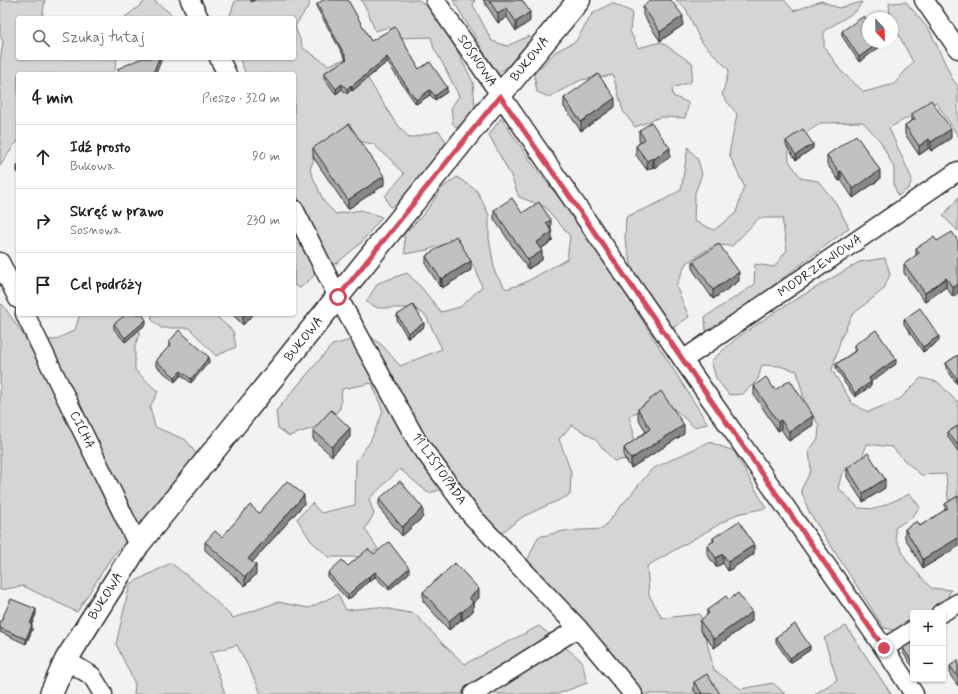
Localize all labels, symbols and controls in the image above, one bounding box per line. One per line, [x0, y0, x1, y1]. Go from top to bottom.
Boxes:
north arrow [862, 12, 898, 48]
search box [16, 16, 296, 60]
icon: search [30, 27, 52, 49]
text: Szukaj tutaj [62, 28, 145, 48]
street label: SOSNOWA [453, 31, 501, 91]
street label: BUKOWA [507, 33, 553, 85]
text: 4 min [32, 87, 73, 109]
text: Pieszo · 320 m [202, 90, 280, 107]
text: Idź prosto [70, 138, 131, 158]
icon: ahead [32, 146, 54, 168]
text: 90 m [252, 148, 280, 165]
text: Bukowa [70, 158, 114, 175]
text: Skręć w prawo [70, 202, 164, 222]
icon: right [32, 210, 54, 232]
text: 230 m [246, 212, 280, 229]
text: Sosnowa [70, 222, 121, 239]
street label: MODRZEWIOWA [774, 231, 866, 301]
icon: arrive [32, 274, 54, 296]
text: Cel podróży [70, 275, 142, 295]
route start [329, 288, 347, 306]
street label: BUKOWA [281, 313, 327, 365]
street label: CICHA [66, 408, 98, 452]
street label: 11 LISTOPADA [408, 430, 470, 508]
street label: BUKOWA [85, 569, 127, 623]
map controls [910, 610, 946, 682]
button: + [910, 610, 946, 646]
route end [875, 639, 893, 657]
button: − [910, 646, 946, 682]

